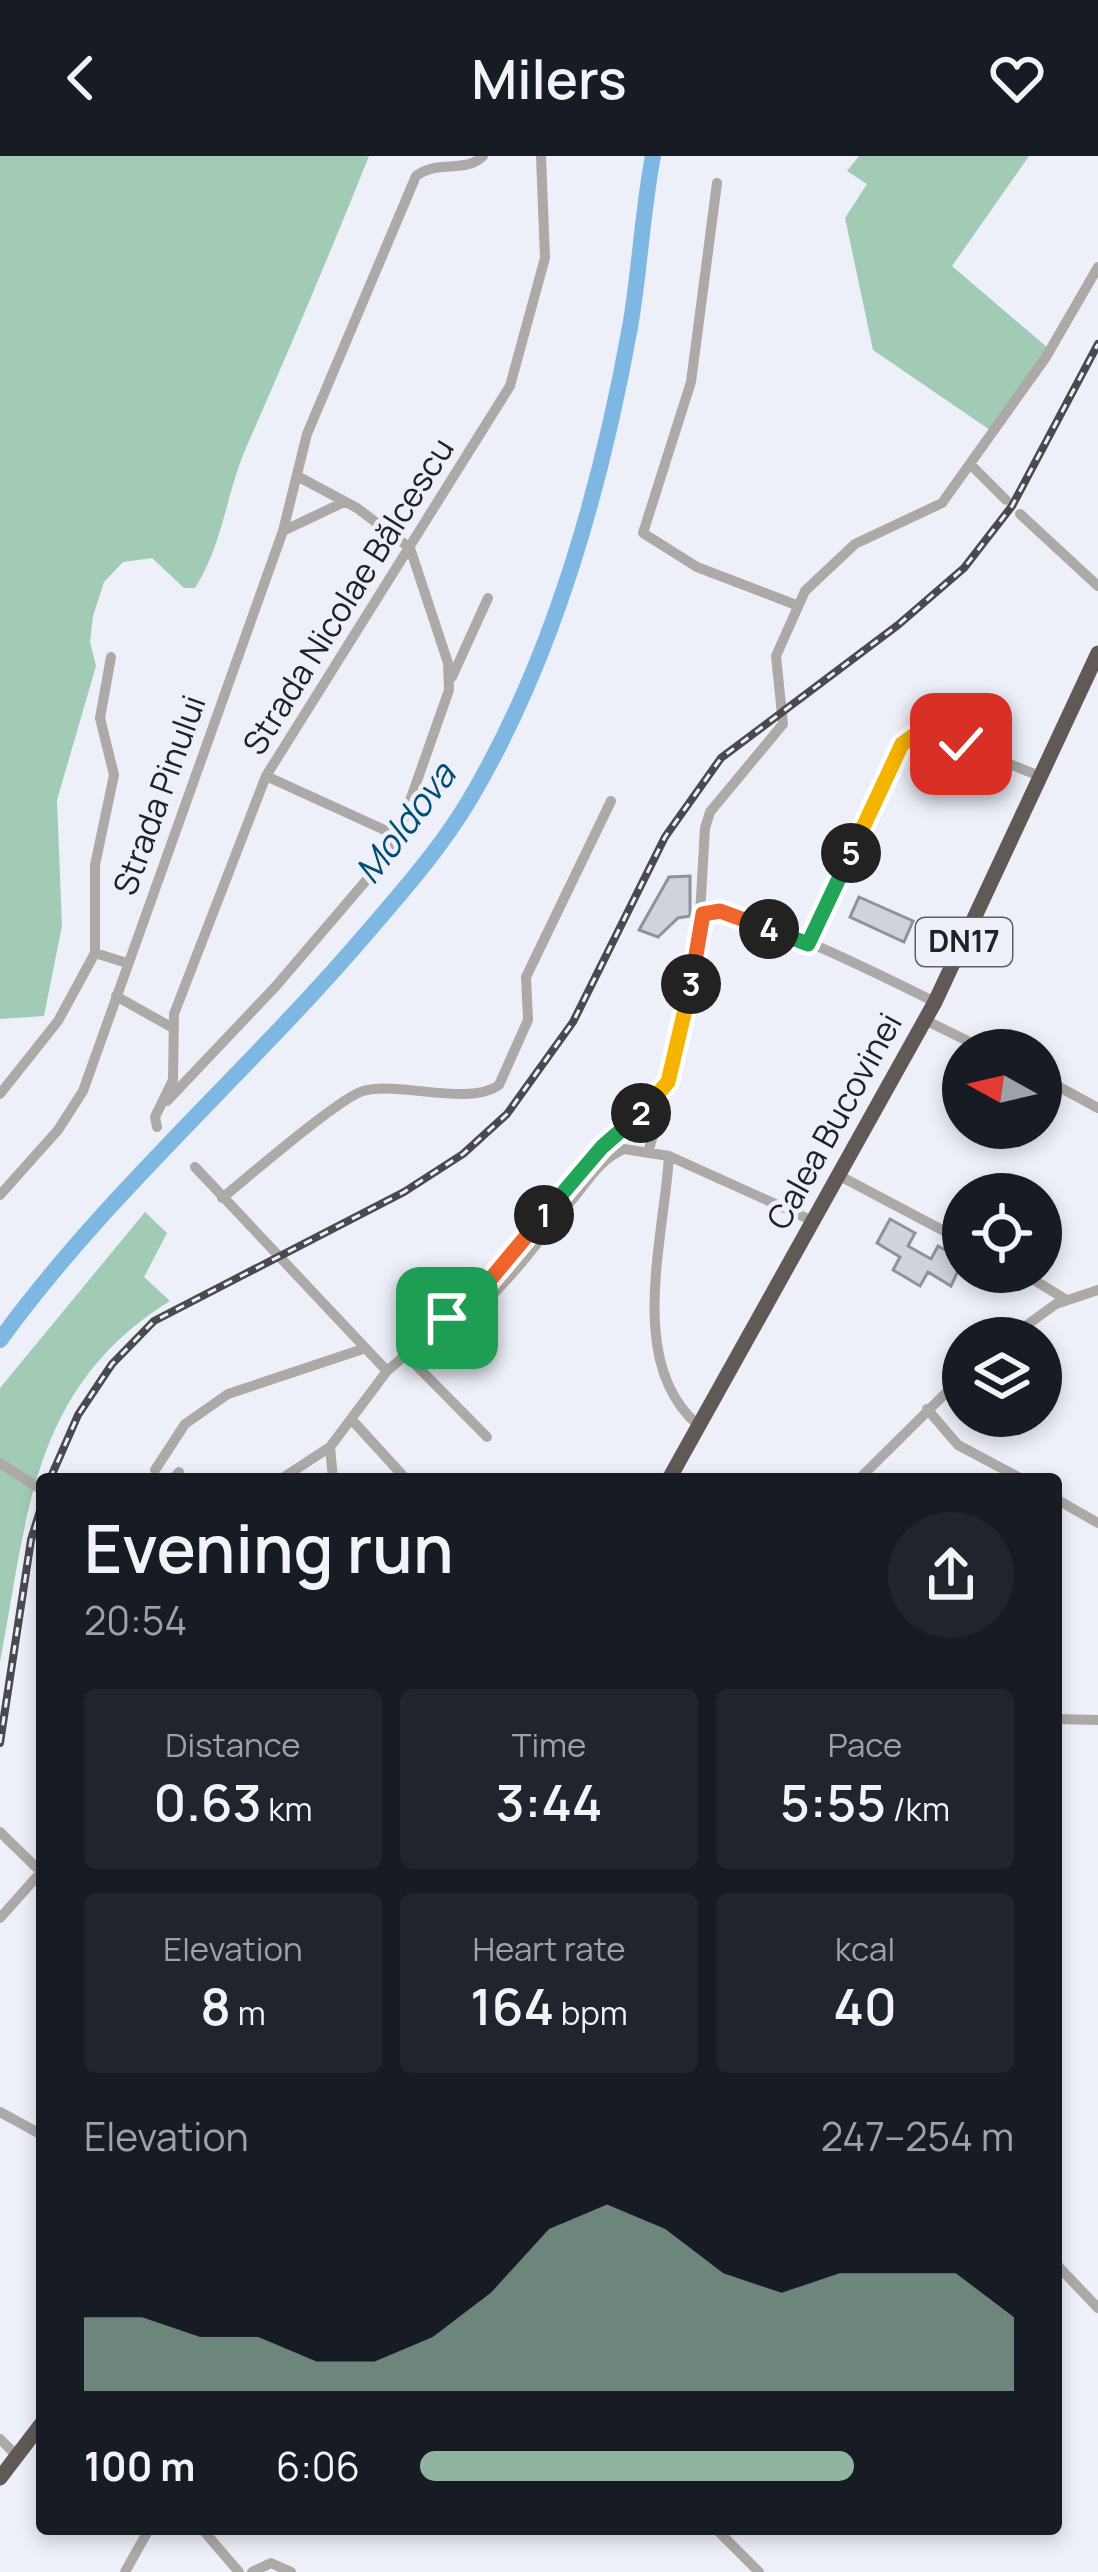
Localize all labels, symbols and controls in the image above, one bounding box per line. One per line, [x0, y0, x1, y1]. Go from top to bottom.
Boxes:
text: Milers [471, 41, 627, 115]
icon: back [48, 45, 114, 111]
icon: heart [984, 45, 1050, 111]
street label: Strada Nicolae Bălcescu [232, 429, 464, 763]
street label: Strada Pinului [102, 689, 215, 901]
pin [910, 693, 1012, 795]
icon: check [928, 711, 994, 777]
water label: Moldova [343, 751, 467, 893]
pin: 5 [821, 823, 881, 883]
text: 5 [841, 830, 861, 875]
pin: 4 [739, 899, 799, 959]
text: 4 [759, 906, 779, 951]
road number: DN17 [916, 918, 1012, 966]
pin: 3 [661, 954, 721, 1014]
text: 3 [681, 961, 701, 1006]
street label: Calea Bucovinei [755, 1004, 912, 1237]
north arrow [942, 1029, 1062, 1149]
map controls [942, 1029, 1062, 1437]
pin: 2 [611, 1083, 671, 1143]
text: 2 [631, 1090, 651, 1135]
button: locate [942, 1173, 1062, 1293]
pin: 1 [514, 1185, 574, 1245]
text: 1 [537, 1192, 551, 1237]
pin [396, 1267, 498, 1369]
icon: arrive [414, 1285, 480, 1351]
button: layers [942, 1317, 1062, 1437]
text: Evening run [84, 1503, 454, 1593]
button: share [888, 1512, 1014, 1638]
text: 20:54 [84, 1593, 187, 1647]
text: Distance [165, 1722, 301, 1767]
text: Time [512, 1722, 586, 1767]
text: Pace [828, 1722, 902, 1767]
text: 0.63 [153, 1767, 262, 1836]
text: 3:44 [495, 1767, 603, 1836]
text: 5:55 [780, 1767, 886, 1836]
text: km [262, 1786, 313, 1831]
text: /km [886, 1786, 950, 1831]
text: Elevation [163, 1926, 303, 1971]
text: Heart rate [472, 1926, 626, 1971]
text: kcal [835, 1926, 895, 1971]
text: 8 [200, 1971, 231, 2040]
text: 164 [470, 1971, 554, 2040]
text: 40 [833, 1971, 897, 2040]
text: m [231, 1990, 266, 2035]
text: bpm [554, 1990, 628, 2035]
text: Elevation [84, 2109, 249, 2163]
text: 247–254 m [821, 2109, 1014, 2163]
text: 100 m [84, 2439, 195, 2493]
text: 6:06 [276, 2439, 360, 2493]

